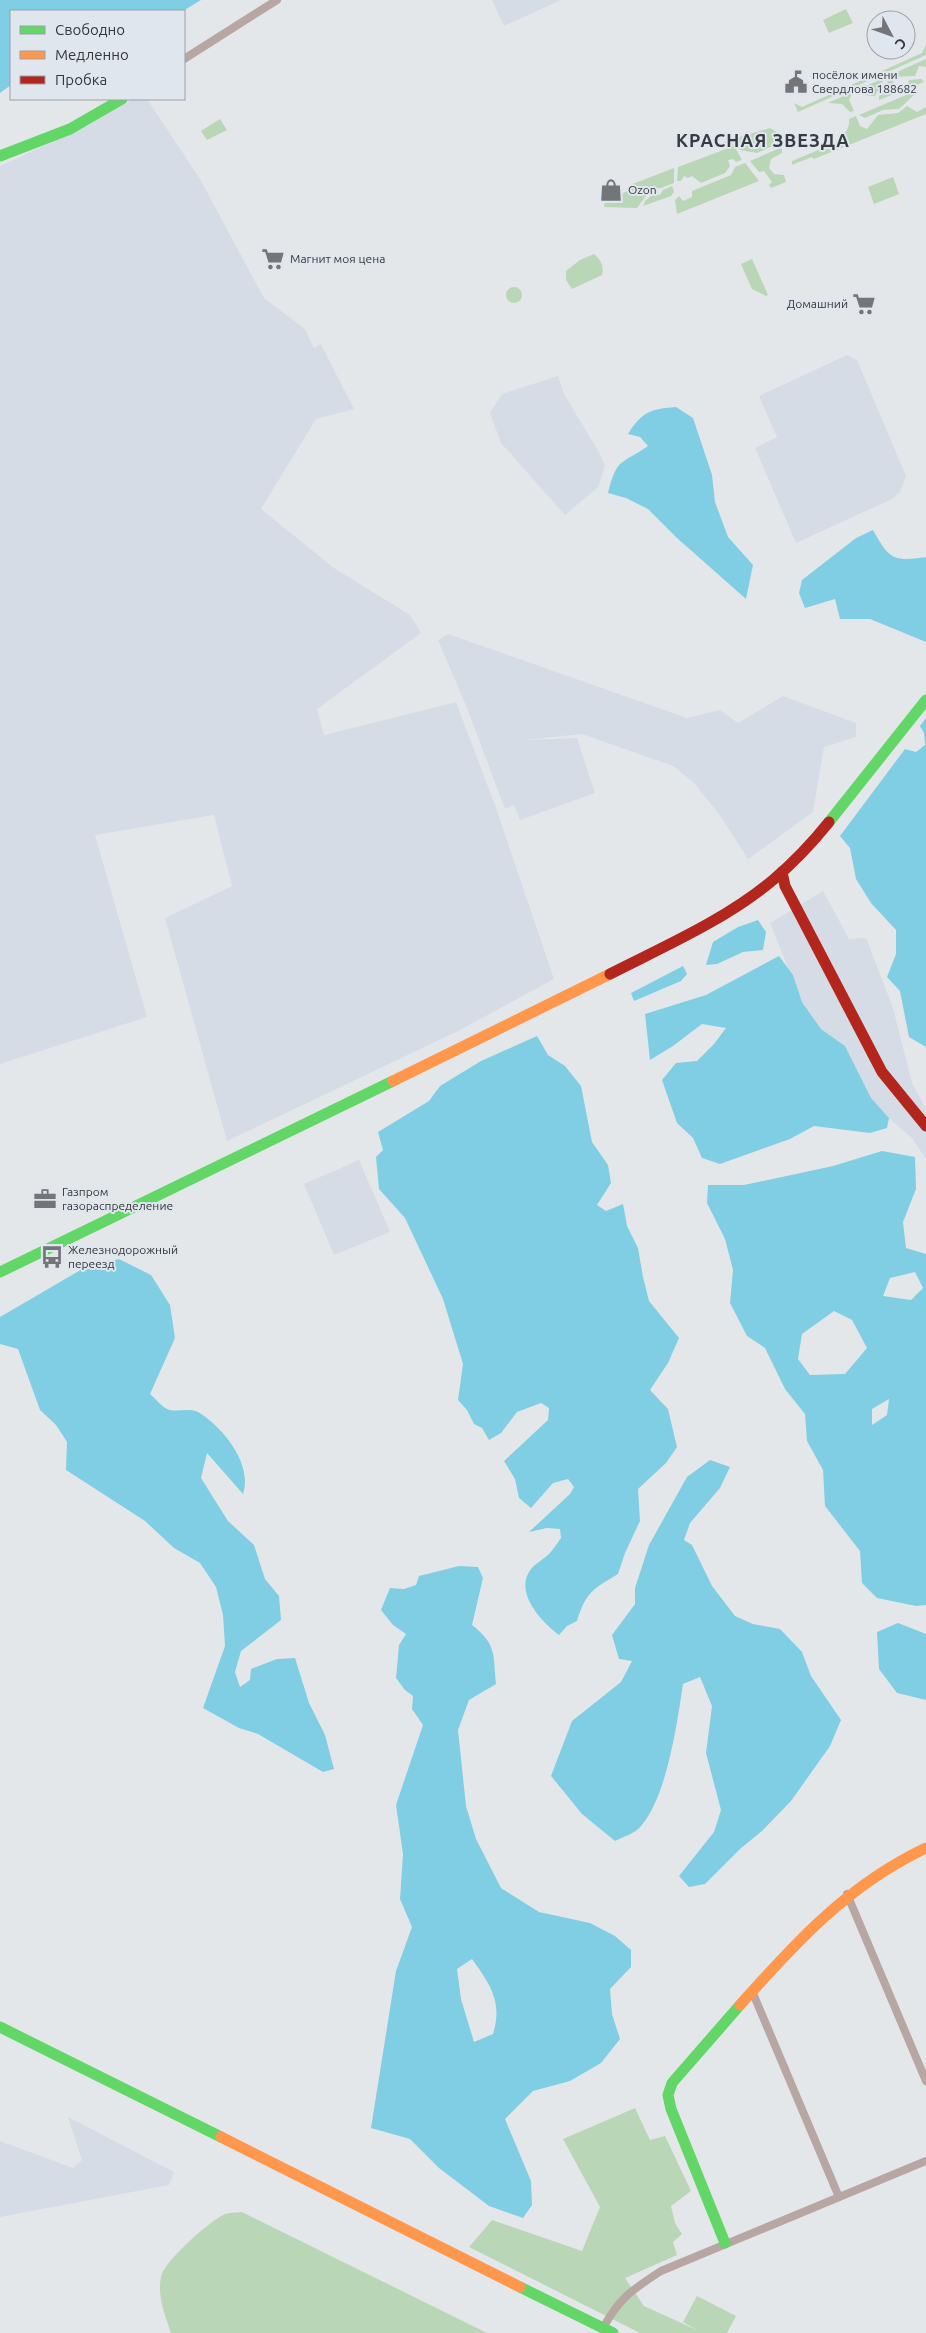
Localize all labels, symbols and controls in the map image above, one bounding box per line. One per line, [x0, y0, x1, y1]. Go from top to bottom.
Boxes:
legend [10, 10, 185, 100]
north arrow [866, 10, 916, 60]
text: Свободно [55, 21, 125, 38]
text: С [892, 35, 910, 52]
text: Медленно [55, 46, 129, 63]
place label: посёлок имени Свердлова 188682 [812, 68, 917, 95]
public building icon: посёлок имени Свердлова 188682 [783, 69, 809, 95]
text: Пробка [55, 71, 107, 88]
district label: КРАСНАЯ ЗВЕЗДА [676, 130, 850, 150]
shop icon: Ozon [598, 177, 624, 203]
place label: Ozon [628, 183, 657, 196]
supermarket icon: Магнит моя цена [260, 246, 286, 272]
place label: Магнит моя цена [290, 252, 385, 265]
supermarket icon: Домашний [851, 291, 877, 317]
place label: Домашний [787, 297, 848, 310]
place label: Газпром газораспределение [62, 1185, 173, 1212]
office icon: Газпром газораспределение [32, 1186, 58, 1212]
place label: Железнодорожный переезд [68, 1243, 178, 1270]
bus stop icon: Железнодорожный переезд [39, 1244, 65, 1270]

